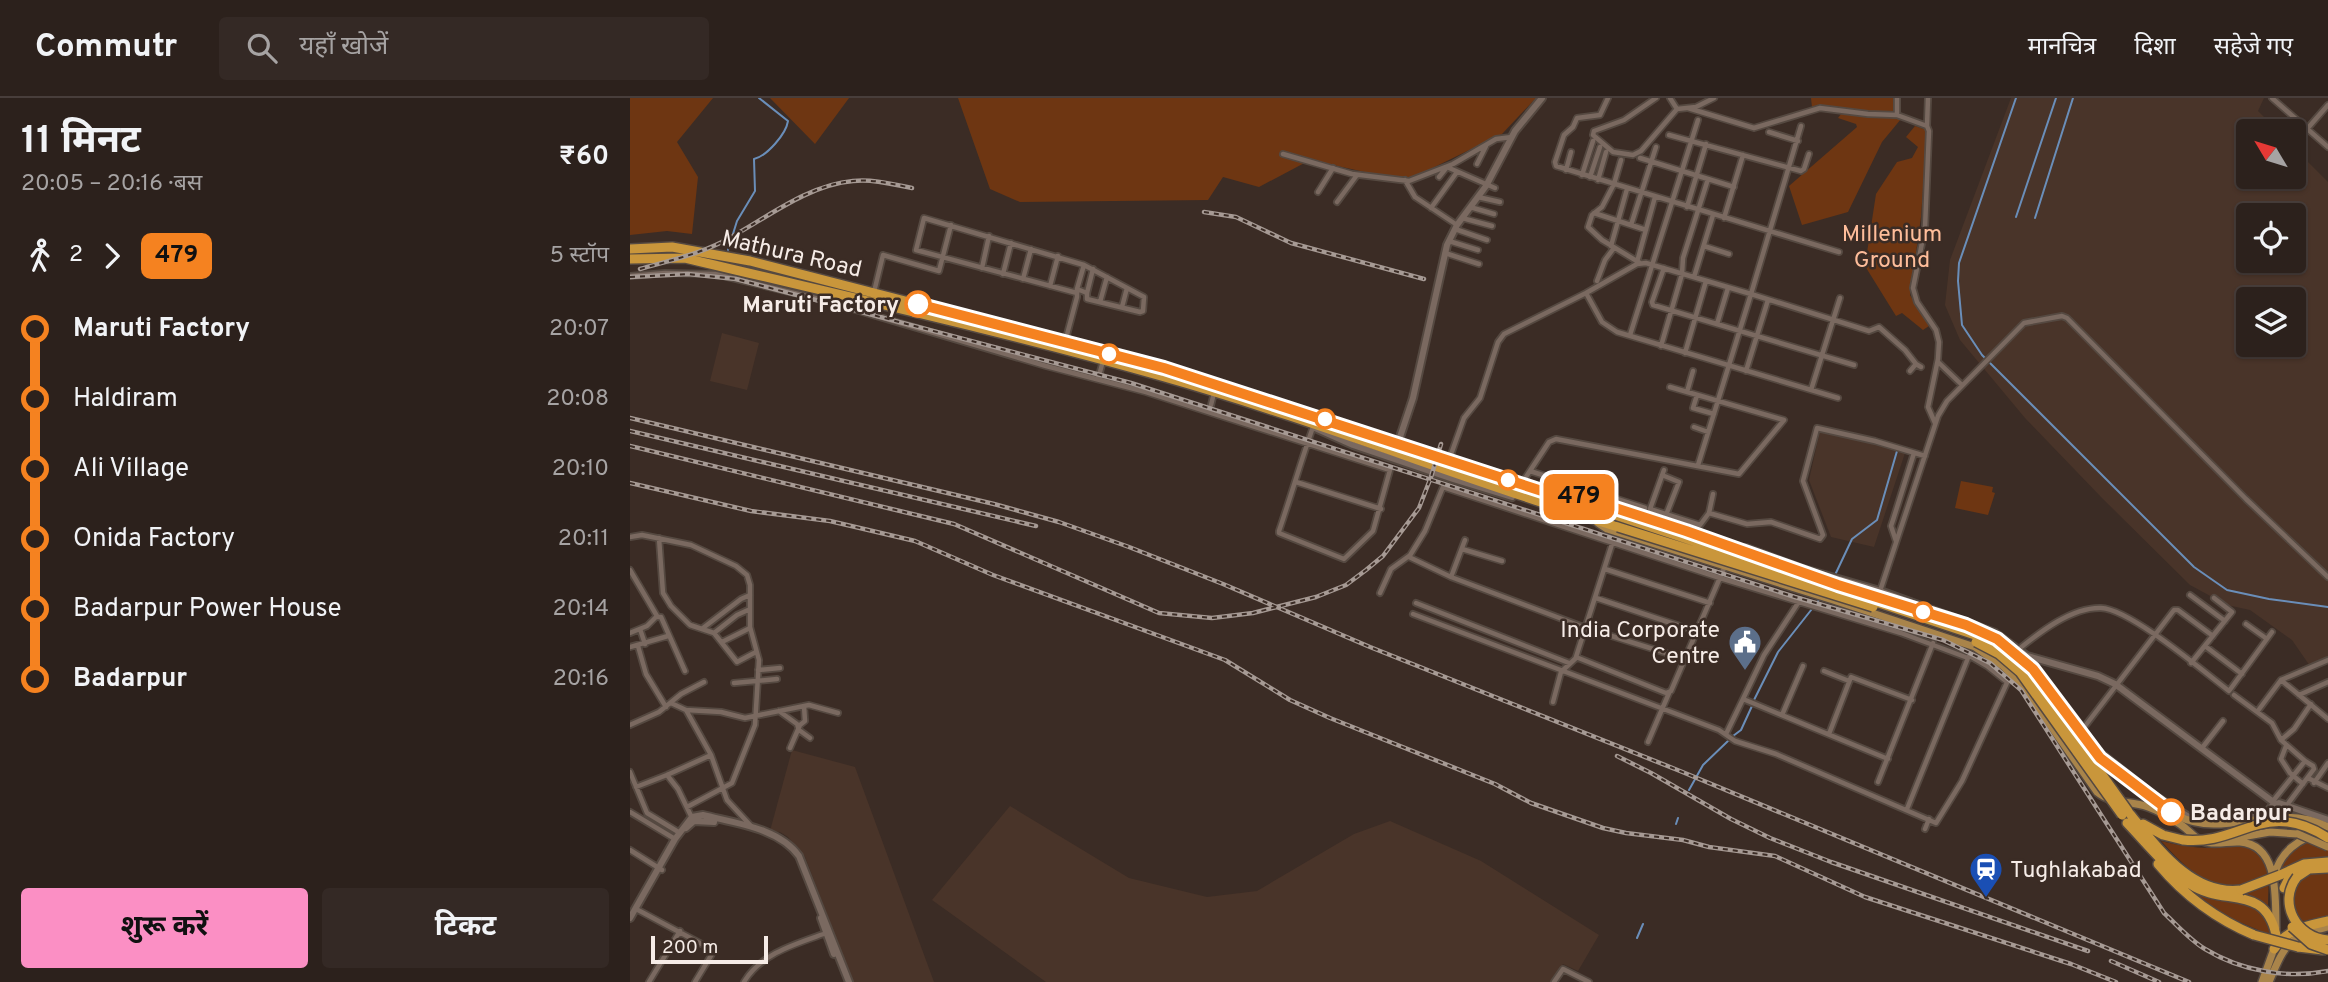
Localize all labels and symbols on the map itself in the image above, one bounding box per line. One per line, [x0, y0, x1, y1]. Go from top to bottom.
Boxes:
north arrow [2236, 119, 2306, 189]
park label: Millenium Ground [1842, 221, 1942, 276]
street label: Mathura Road [718, 225, 864, 286]
marker: Maruti Factory [905, 291, 931, 317]
place label: Maruti Factory [742, 292, 899, 321]
unlabelled marker [1099, 344, 1119, 364]
unlabelled marker [1315, 409, 1335, 429]
unlabelled marker [1498, 470, 1518, 490]
line badge: 479 [1539, 474, 1619, 520]
unlabelled marker [1913, 602, 1933, 622]
place label: India Corporate Centre [1560, 617, 1720, 672]
public building icon: India Corporate Centre [1726, 623, 1764, 672]
marker: Badarpur [2158, 799, 2184, 825]
place label: Badarpur [2190, 800, 2291, 829]
station icon: Tughlakabad [1967, 850, 2005, 899]
place label: Tughlakabad [2010, 857, 2142, 886]
scale bar [651, 933, 768, 965]

